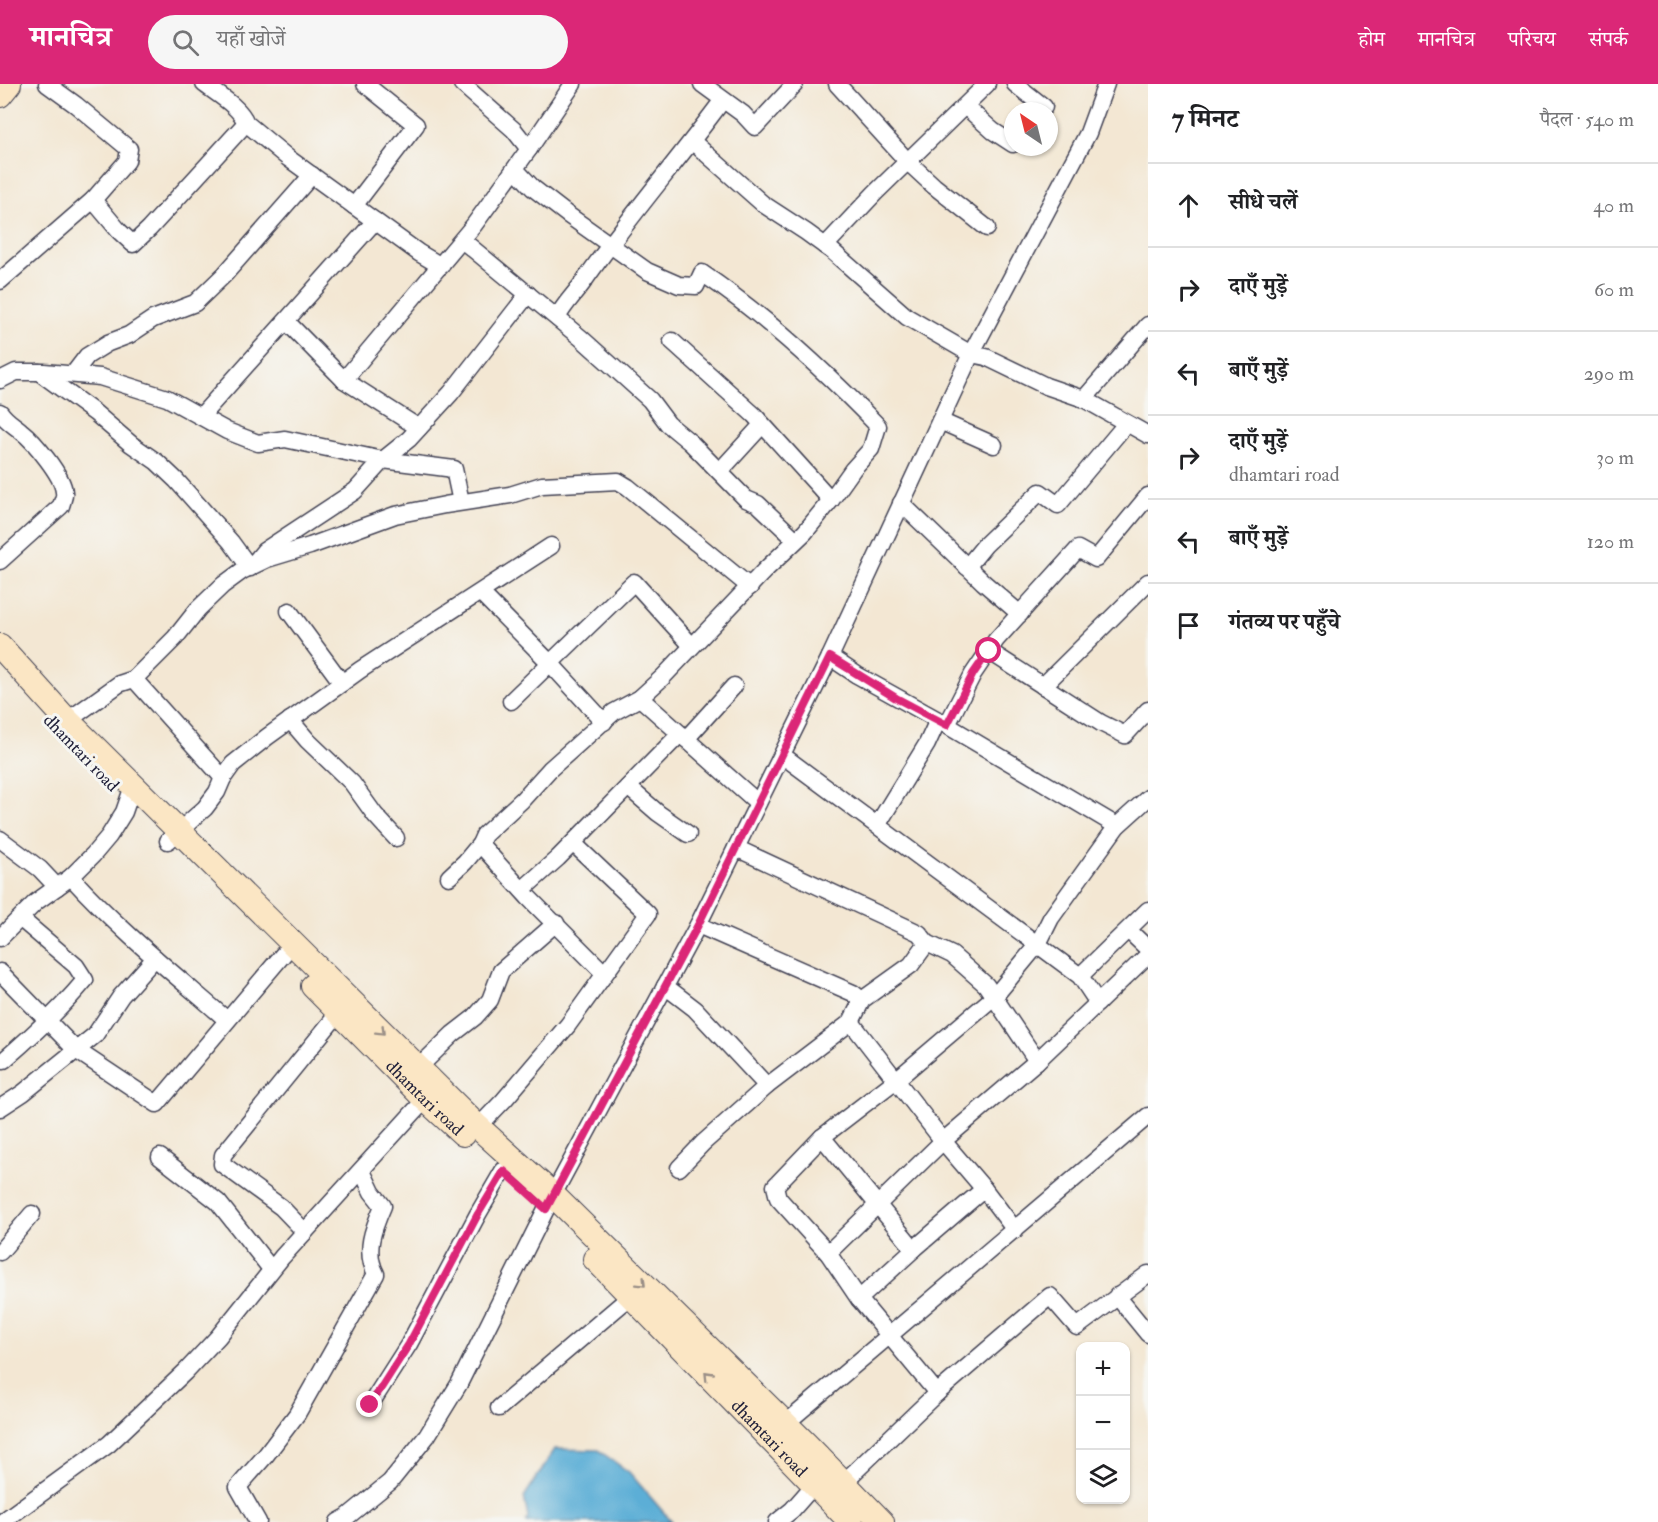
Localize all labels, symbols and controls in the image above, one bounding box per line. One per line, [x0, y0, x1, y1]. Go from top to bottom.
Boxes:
search box [148, 15, 568, 69]
text: मानचित्र [30, 20, 112, 55]
text: यहाँ खोजें [217, 25, 286, 53]
icon: search [169, 26, 202, 59]
text: होम [1358, 26, 1385, 53]
text: मानचित्र [1418, 26, 1475, 53]
text: परिचय [1508, 26, 1556, 53]
text: संपर्क [1589, 26, 1628, 53]
north arrow [1004, 102, 1058, 156]
text: 7 मिनट [1172, 103, 1239, 135]
text: पैदल · 540 m [1540, 107, 1634, 132]
text: सीधे चलें [1229, 188, 1297, 216]
icon: ahead [1172, 189, 1205, 222]
text: 40 m [1593, 193, 1634, 218]
text: दाएँ मुड़ें [1229, 272, 1288, 300]
icon: right [1172, 273, 1205, 306]
text: 60 m [1594, 277, 1634, 302]
text: बाएँ मुड़ें [1229, 356, 1288, 384]
icon: left [1172, 357, 1205, 390]
text: 290 m [1584, 361, 1634, 386]
text: दाएँ मुड़ें [1229, 427, 1288, 455]
icon: right [1172, 441, 1205, 474]
text: 30 m [1596, 445, 1634, 470]
text: dhamtari road [1229, 462, 1340, 487]
text: बाएँ मुड़ें [1229, 524, 1288, 552]
icon: left [1172, 525, 1205, 558]
text: 120 m [1587, 529, 1634, 554]
text: गंतव्य पर पहुँचे [1229, 608, 1340, 636]
icon: arrive [1172, 609, 1205, 642]
route start [975, 637, 1001, 663]
street label: dhamtari road [38, 709, 124, 797]
one-way arrow [373, 1023, 384, 1034]
street label: dhamtari road [381, 1055, 469, 1141]
one-way arrow [635, 1276, 645, 1287]
map controls [1076, 1342, 1130, 1504]
button: + [1076, 1342, 1130, 1396]
one-way arrow [704, 1371, 715, 1382]
route end [356, 1391, 382, 1417]
street label: dhamtari road [726, 1394, 812, 1482]
button: − [1076, 1396, 1130, 1450]
button: layers [1076, 1450, 1130, 1504]

